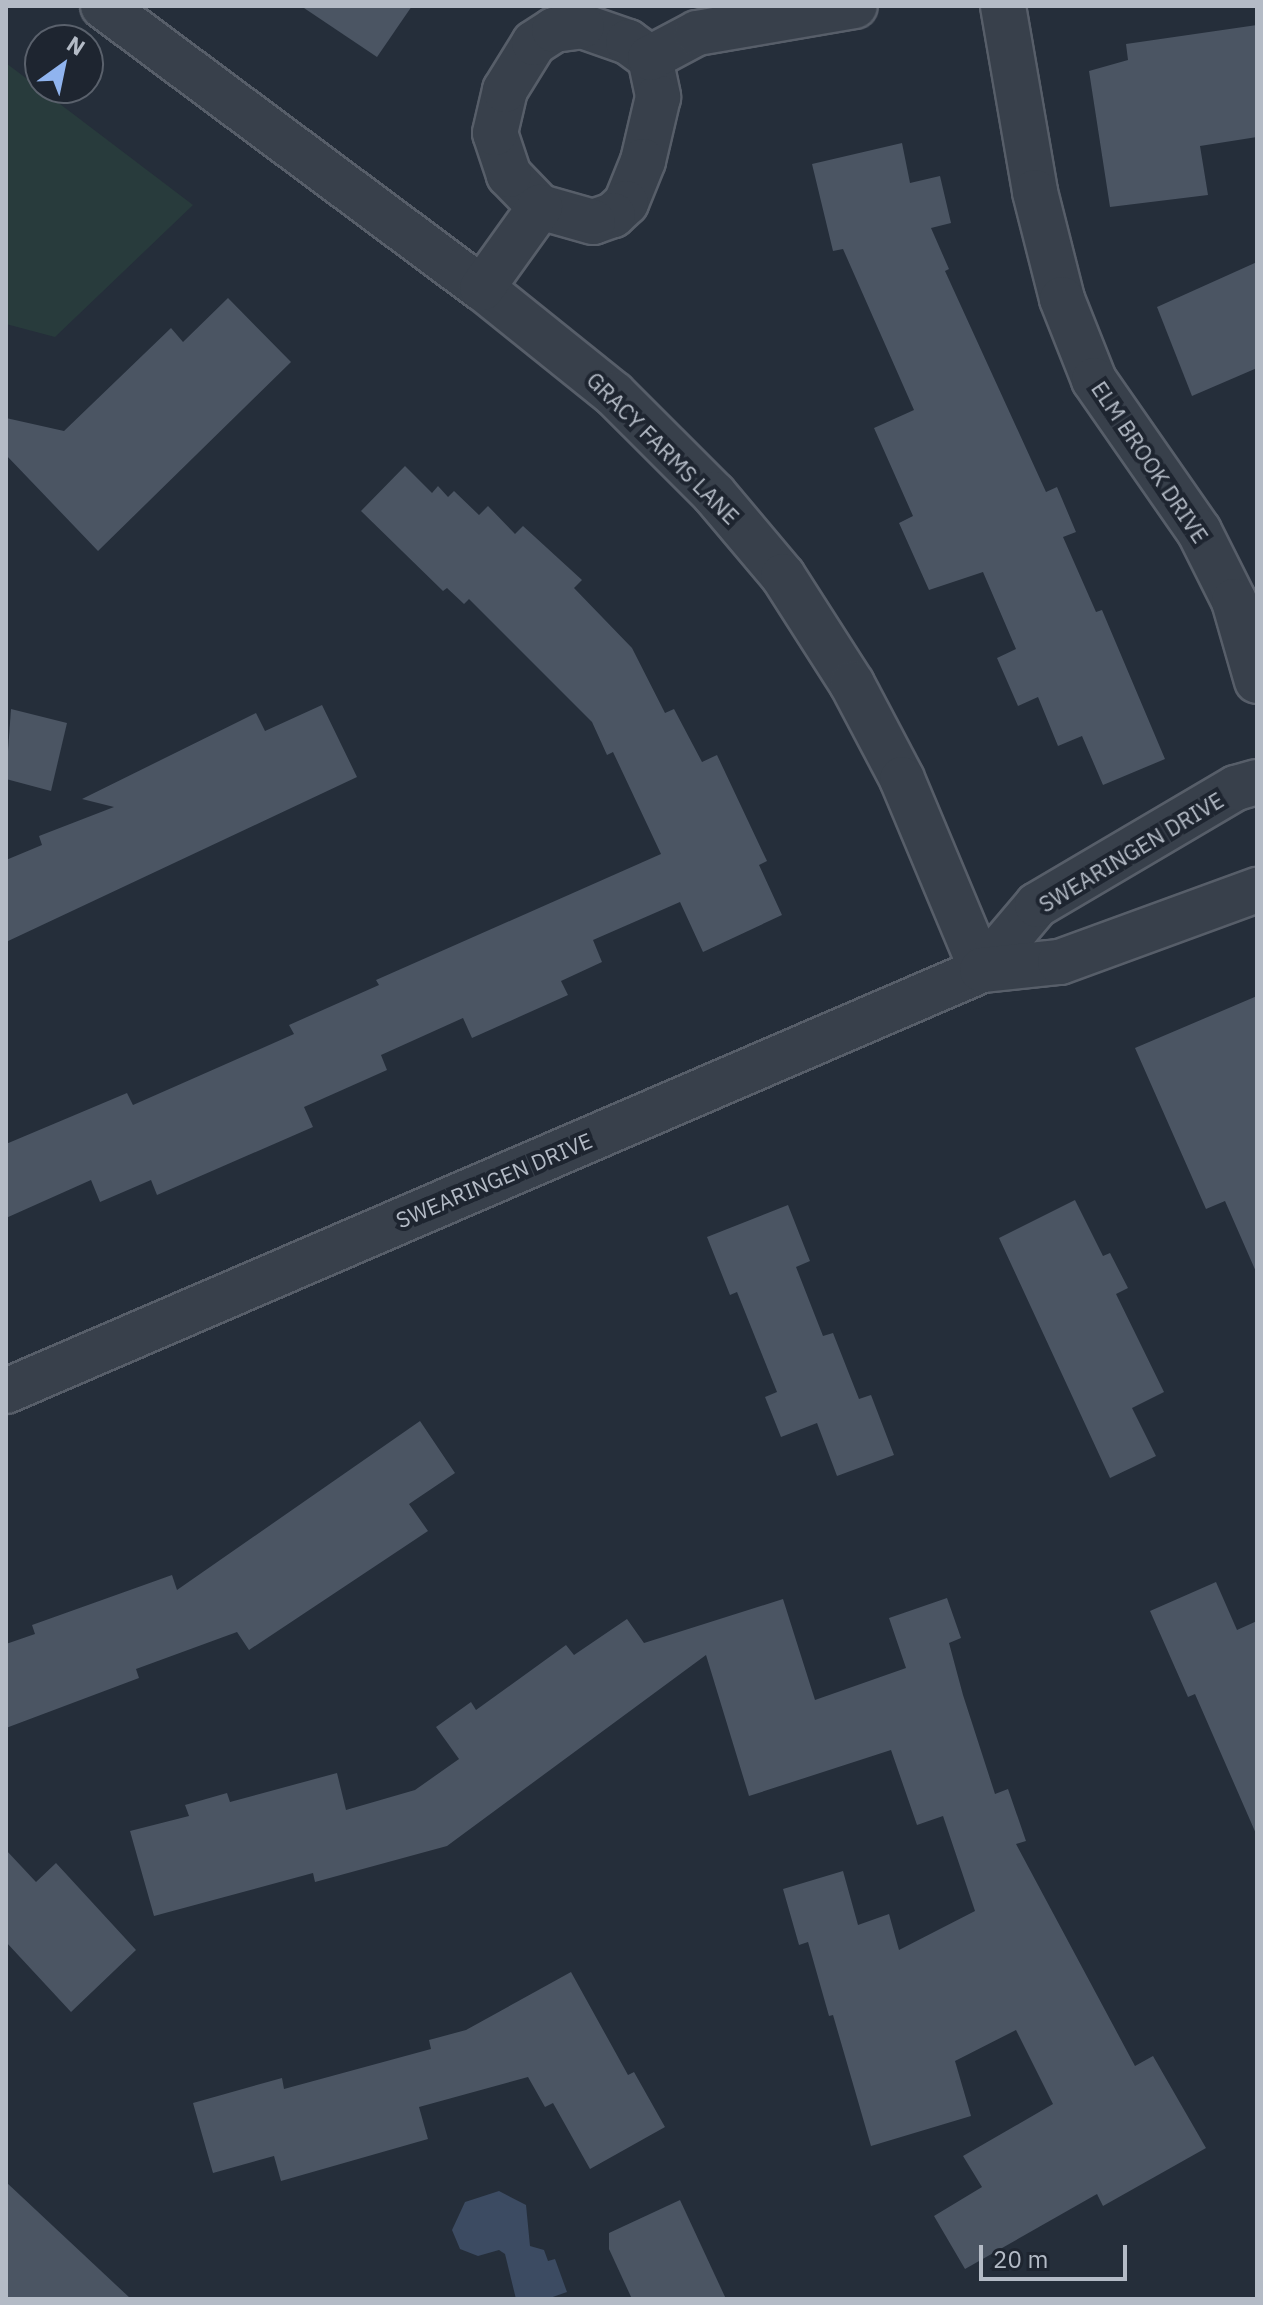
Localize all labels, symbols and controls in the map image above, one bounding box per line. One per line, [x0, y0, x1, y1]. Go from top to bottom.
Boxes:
north arrow [24, 24, 104, 104]
text: N [62, 29, 91, 62]
street label: GRACY FARMS LANE [581, 366, 745, 530]
street label: ELM BROOK DRIVE [1086, 376, 1214, 548]
street label: SWEARINGEN DRIVE [1034, 786, 1228, 918]
street label: SWEARINGEN DRIVE [392, 1127, 596, 1233]
scale bar [983, 2229, 1131, 2279]
text: 20 m [993, 2243, 1048, 2275]

